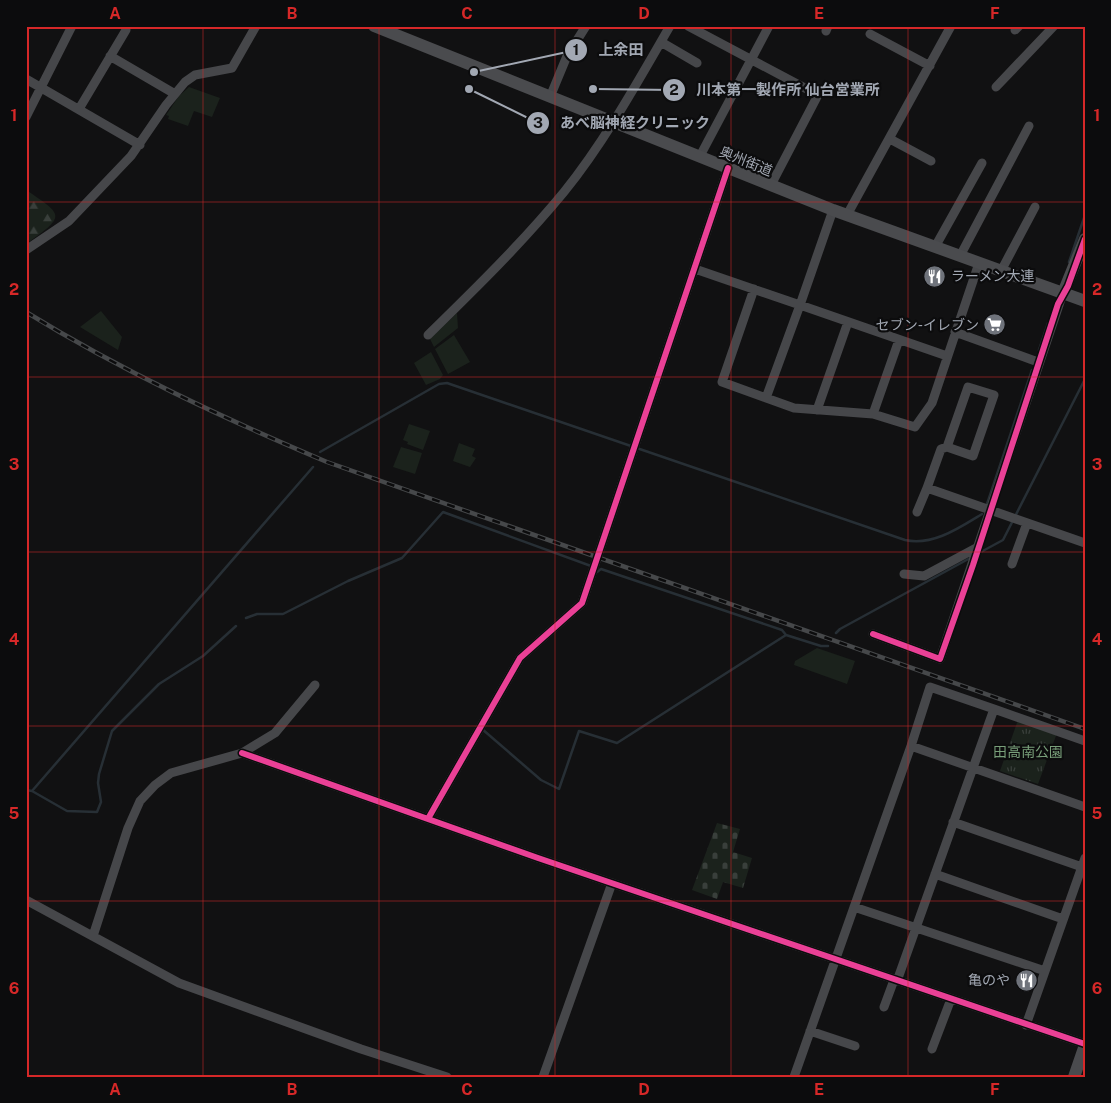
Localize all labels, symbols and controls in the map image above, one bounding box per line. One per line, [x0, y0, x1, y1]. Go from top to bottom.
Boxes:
text: A [109, 4, 121, 23]
text: B [287, 4, 298, 23]
text: C [461, 4, 473, 23]
text: D [638, 4, 650, 23]
text: E [814, 4, 824, 23]
text: F [990, 4, 1000, 23]
callout: 上余田 [563, 35, 653, 65]
text: 1 [573, 41, 579, 58]
text: 上余田 [598, 41, 644, 58]
callout: 川本第一製作所 仙台営業所 [661, 75, 890, 105]
text: 2 [669, 81, 679, 98]
text: 川本第一製作所 仙台営業所 [696, 81, 880, 98]
text: 1 [11, 106, 17, 125]
text: 1 [1094, 106, 1100, 125]
callout: あべ脳神経クリニック [525, 108, 720, 138]
text: 3 [533, 114, 543, 131]
text: あべ脳神経クリニック [560, 114, 710, 131]
street label: 奥州街道 [717, 143, 775, 179]
restaurant icon: ラーメン大連 [923, 264, 947, 288]
place label: ラーメン大連 [951, 268, 1034, 284]
text: 2 [9, 280, 19, 299]
text: 2 [1092, 280, 1102, 299]
supermarket icon: セブン-イレブン [983, 313, 1007, 337]
place label: セブン-イレブン [876, 317, 979, 333]
text: 3 [9, 455, 19, 474]
text: 3 [1092, 455, 1102, 474]
text: 4 [9, 630, 20, 649]
text: 4 [1092, 630, 1103, 649]
park label: 田高南公園 [993, 744, 1063, 760]
text: 5 [9, 804, 20, 823]
text: 5 [1092, 804, 1103, 823]
restaurant icon: 亀のや [1014, 968, 1038, 992]
place label: 亀のや [968, 972, 1010, 988]
text: 6 [9, 979, 19, 998]
text: 6 [1092, 979, 1102, 998]
text: A [109, 1080, 121, 1099]
text: B [287, 1080, 298, 1099]
text: C [461, 1080, 473, 1099]
text: D [638, 1080, 650, 1099]
text: E [814, 1080, 824, 1099]
text: F [990, 1080, 1000, 1099]

